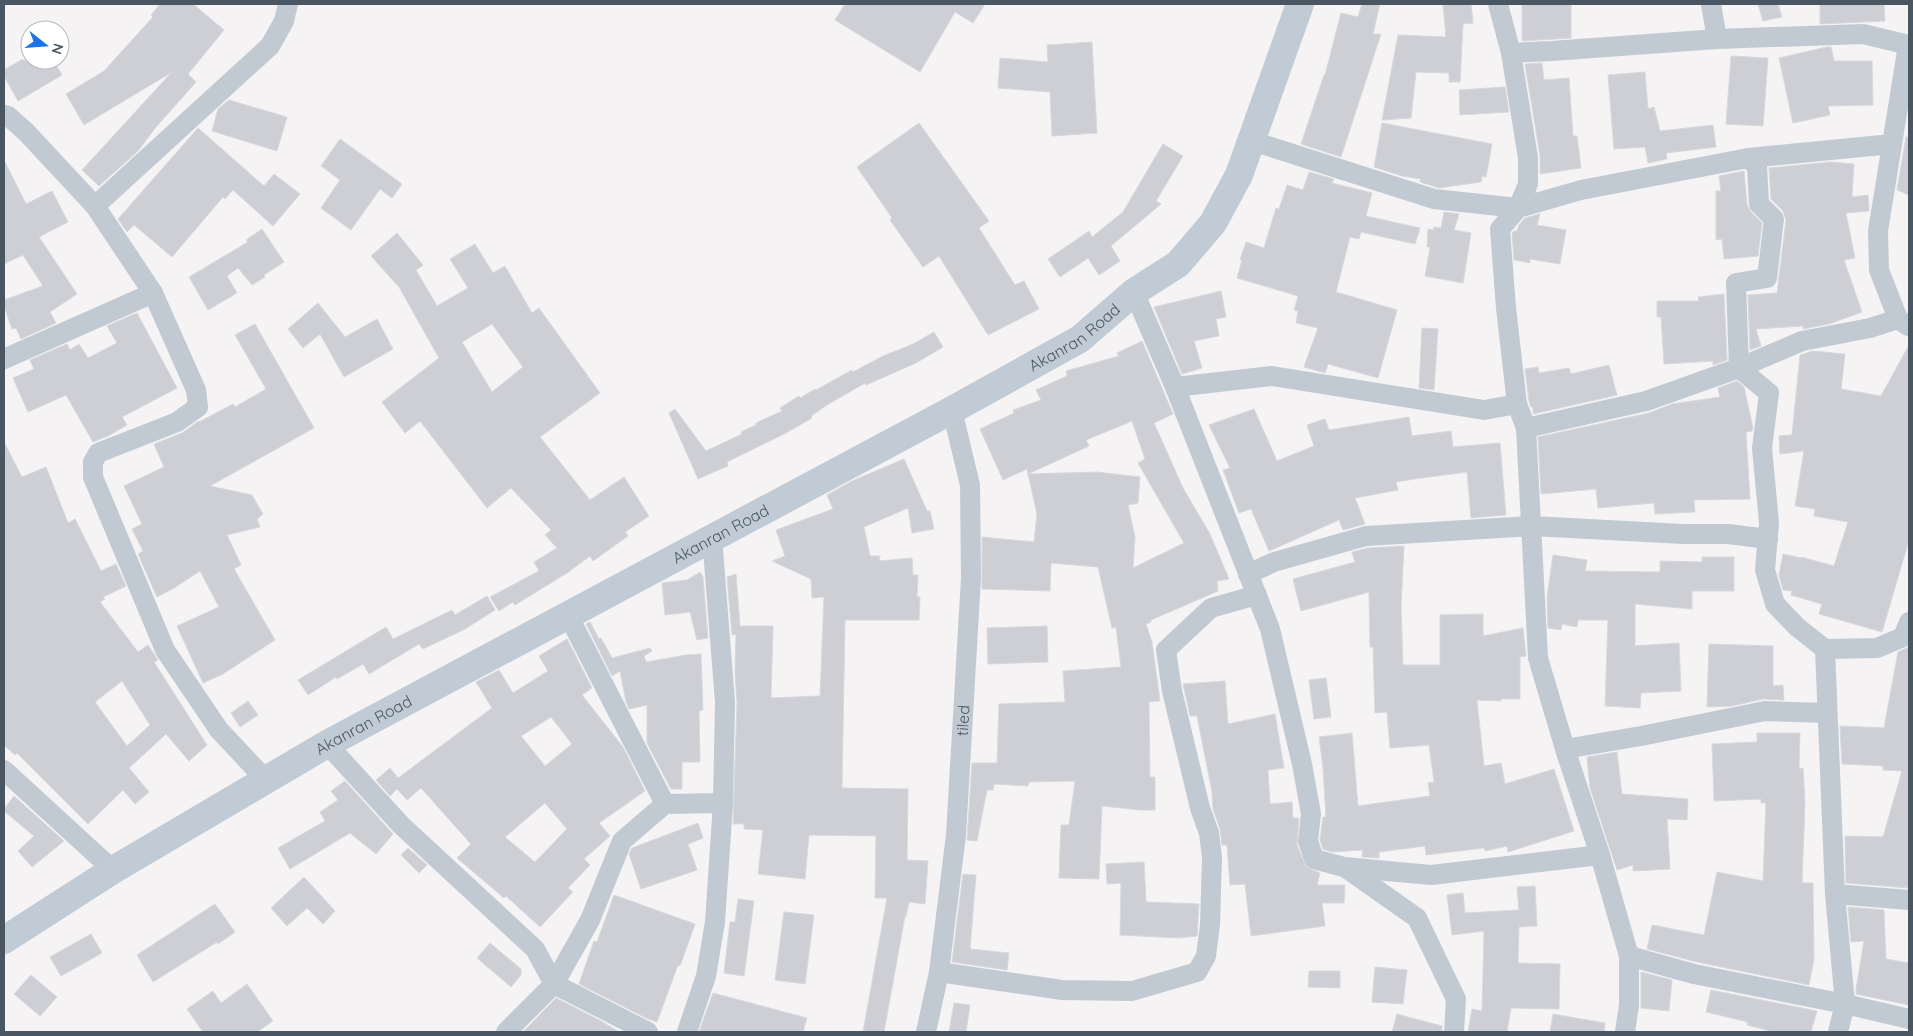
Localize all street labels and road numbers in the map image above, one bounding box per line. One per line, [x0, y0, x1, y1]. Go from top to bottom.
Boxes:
street label: Akanran Road [1025, 299, 1124, 376]
street label: Akanran Road [669, 500, 772, 568]
street label: Akanran Road [311, 691, 415, 759]
street label: tiled [952, 705, 974, 737]

